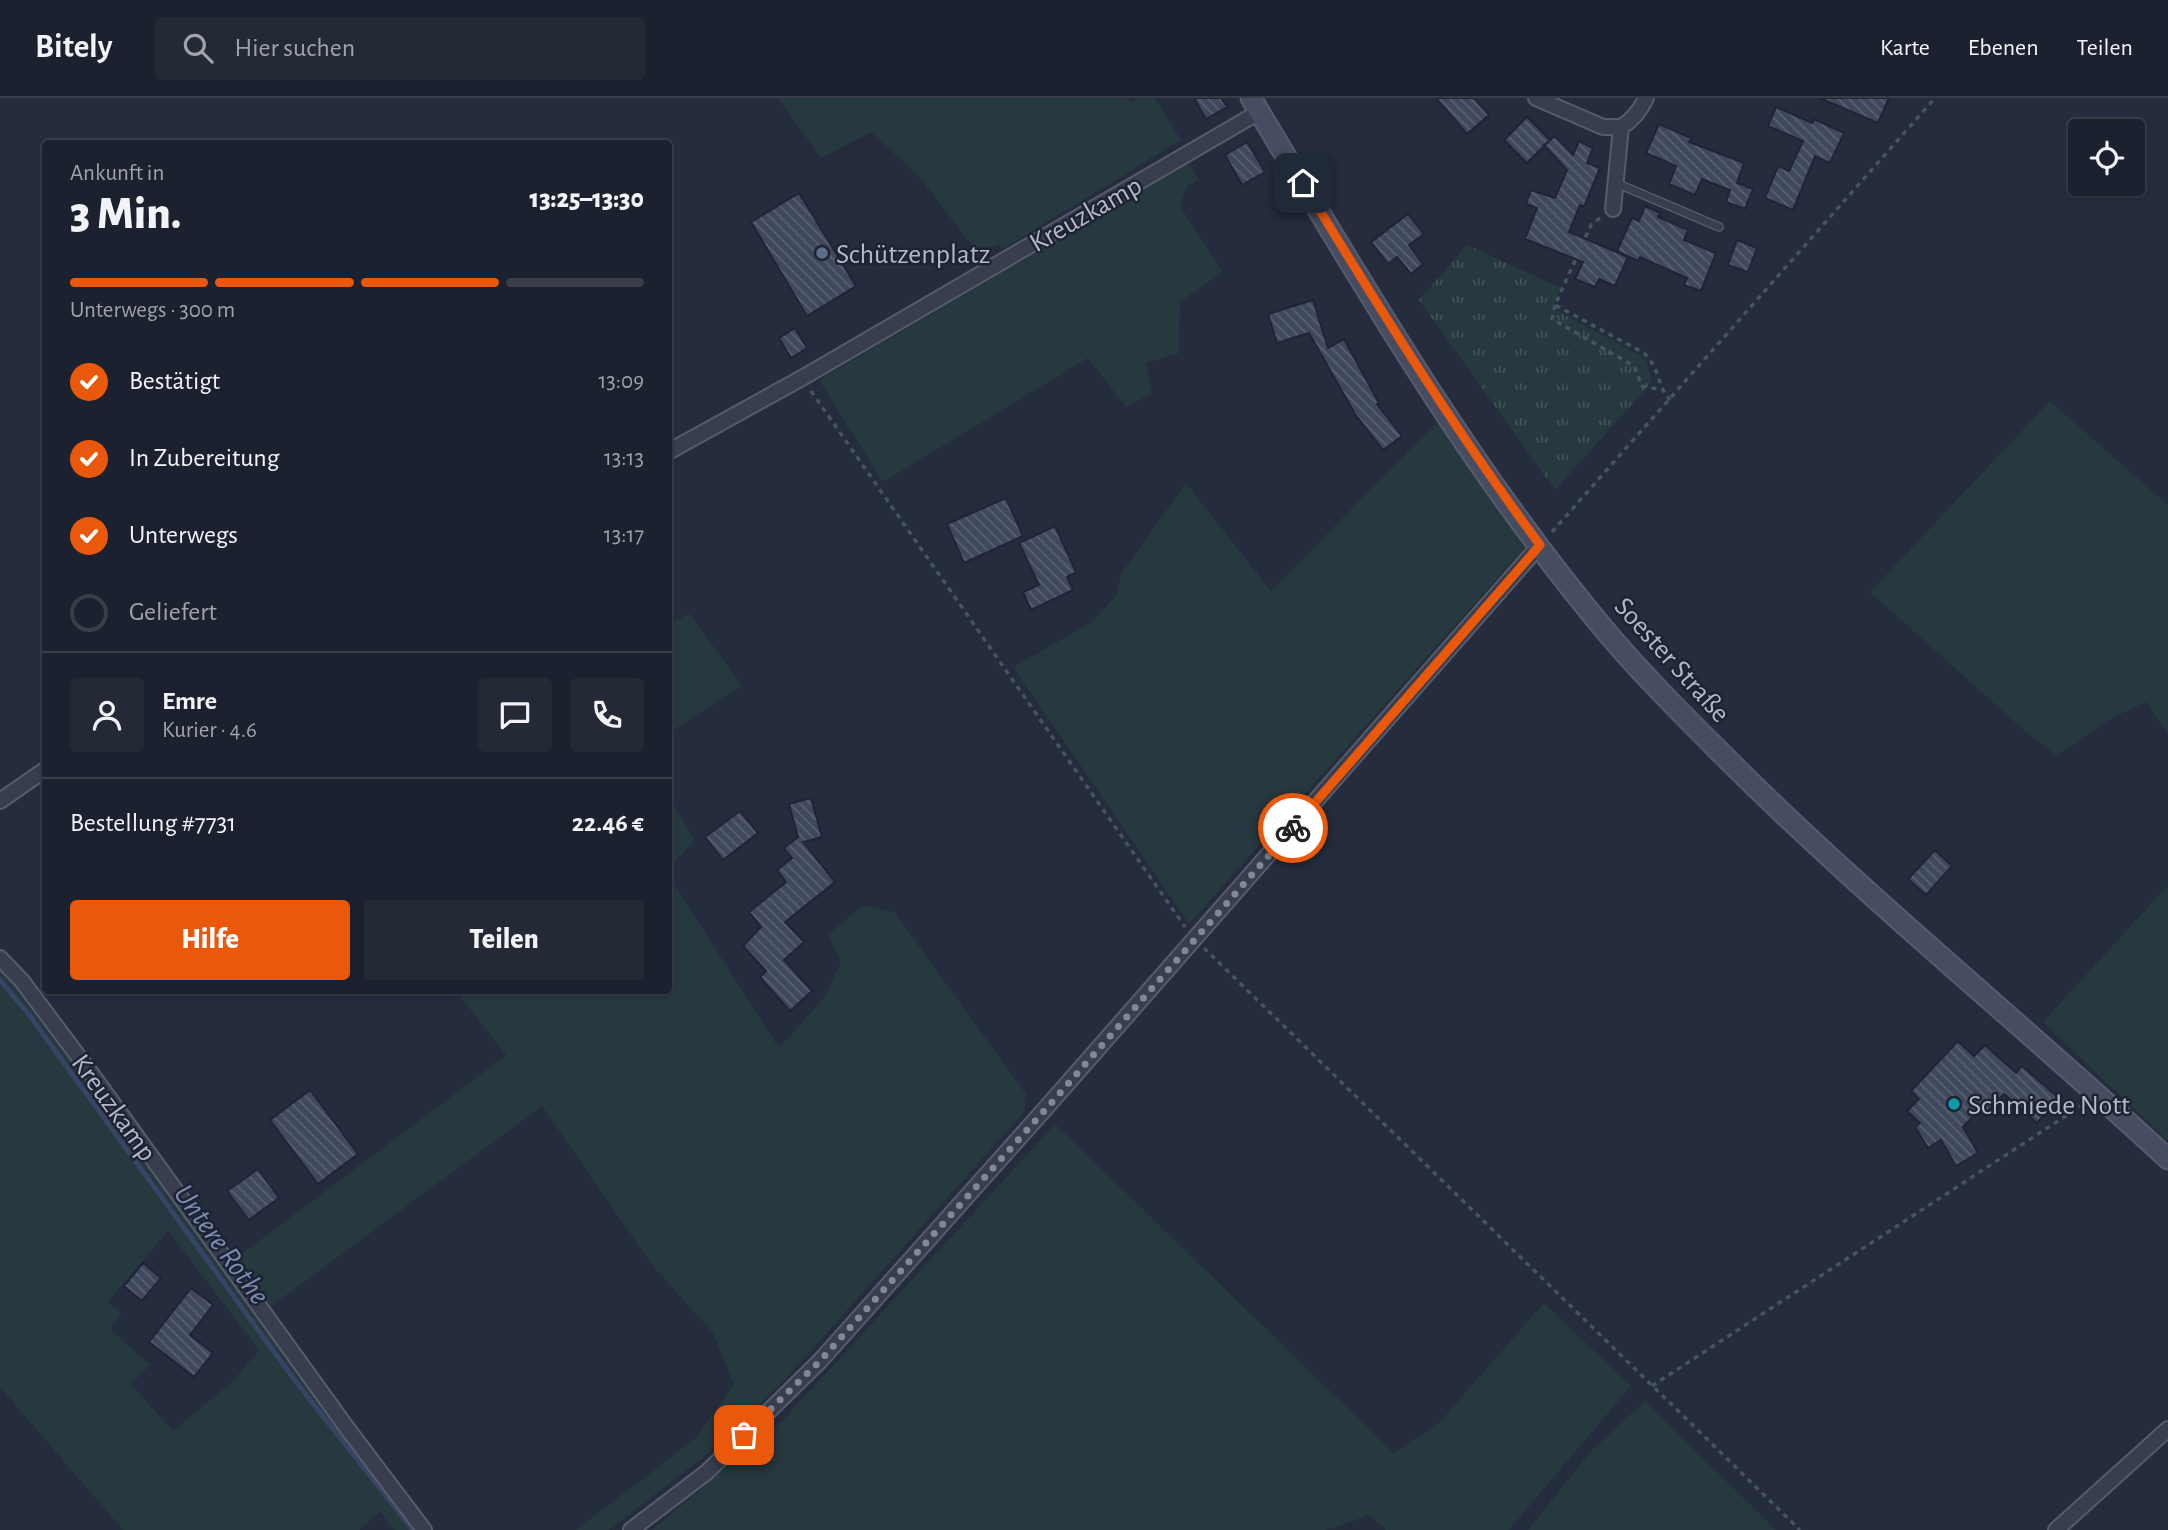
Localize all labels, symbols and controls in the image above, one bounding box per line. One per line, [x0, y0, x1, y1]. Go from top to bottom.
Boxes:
search box [155, 17, 645, 80]
icon: search [179, 29, 217, 67]
text: Bitely [35, 31, 113, 64]
text: Hier suchen [235, 35, 355, 61]
text: Karte [1880, 36, 1930, 60]
text: Ebenen [1968, 36, 2039, 60]
text: Teilen [2077, 36, 2133, 60]
map controls [2068, 119, 2145, 196]
button: locate [2068, 119, 2145, 196]
pin [1273, 153, 1333, 213]
text: Ankunft in [70, 162, 164, 185]
icon: home [1284, 164, 1322, 202]
street label: Kreuzkamp [1025, 172, 1147, 258]
text: 13:25–13:30 [530, 186, 644, 212]
text: 3 Min. [70, 191, 181, 237]
place label: Schützenplatz [836, 241, 990, 269]
marker: Schützenplatz [814, 245, 830, 261]
text: Unterwegs · 300 m [70, 299, 235, 322]
icon: check [70, 363, 108, 401]
text: Bestätigt [129, 368, 220, 394]
text: 13:09 [598, 370, 644, 393]
icon: check [70, 440, 108, 478]
text: In Zubereitung [129, 445, 279, 471]
text: 13:13 [604, 447, 644, 470]
icon: check [70, 517, 108, 555]
text: Unterwegs [129, 522, 238, 548]
text: 13:17 [604, 524, 644, 547]
street label: Soester Straße [1609, 593, 1734, 728]
text: Geliefert [129, 599, 217, 625]
button: person [70, 678, 144, 752]
button: chat [478, 678, 552, 752]
button: phone [570, 678, 644, 752]
text: Emre [162, 688, 217, 714]
text: Kurier · 4.6 [162, 719, 257, 742]
courier [1258, 793, 1328, 863]
icon: bike [1274, 809, 1312, 847]
text: Bestellung #7731 [70, 810, 236, 836]
text: 22.46 € [572, 810, 644, 836]
button: Hilfe [70, 900, 350, 980]
button: Teilen [364, 900, 644, 980]
street label: Kreuzkamp [66, 1050, 161, 1167]
place label: Schmiede Nott [1968, 1092, 2130, 1120]
marker: Schmiede Nott [1946, 1096, 1962, 1112]
water label: Untere Rothe [168, 1179, 275, 1310]
pin [714, 1405, 774, 1465]
icon: bag [725, 1416, 763, 1454]

